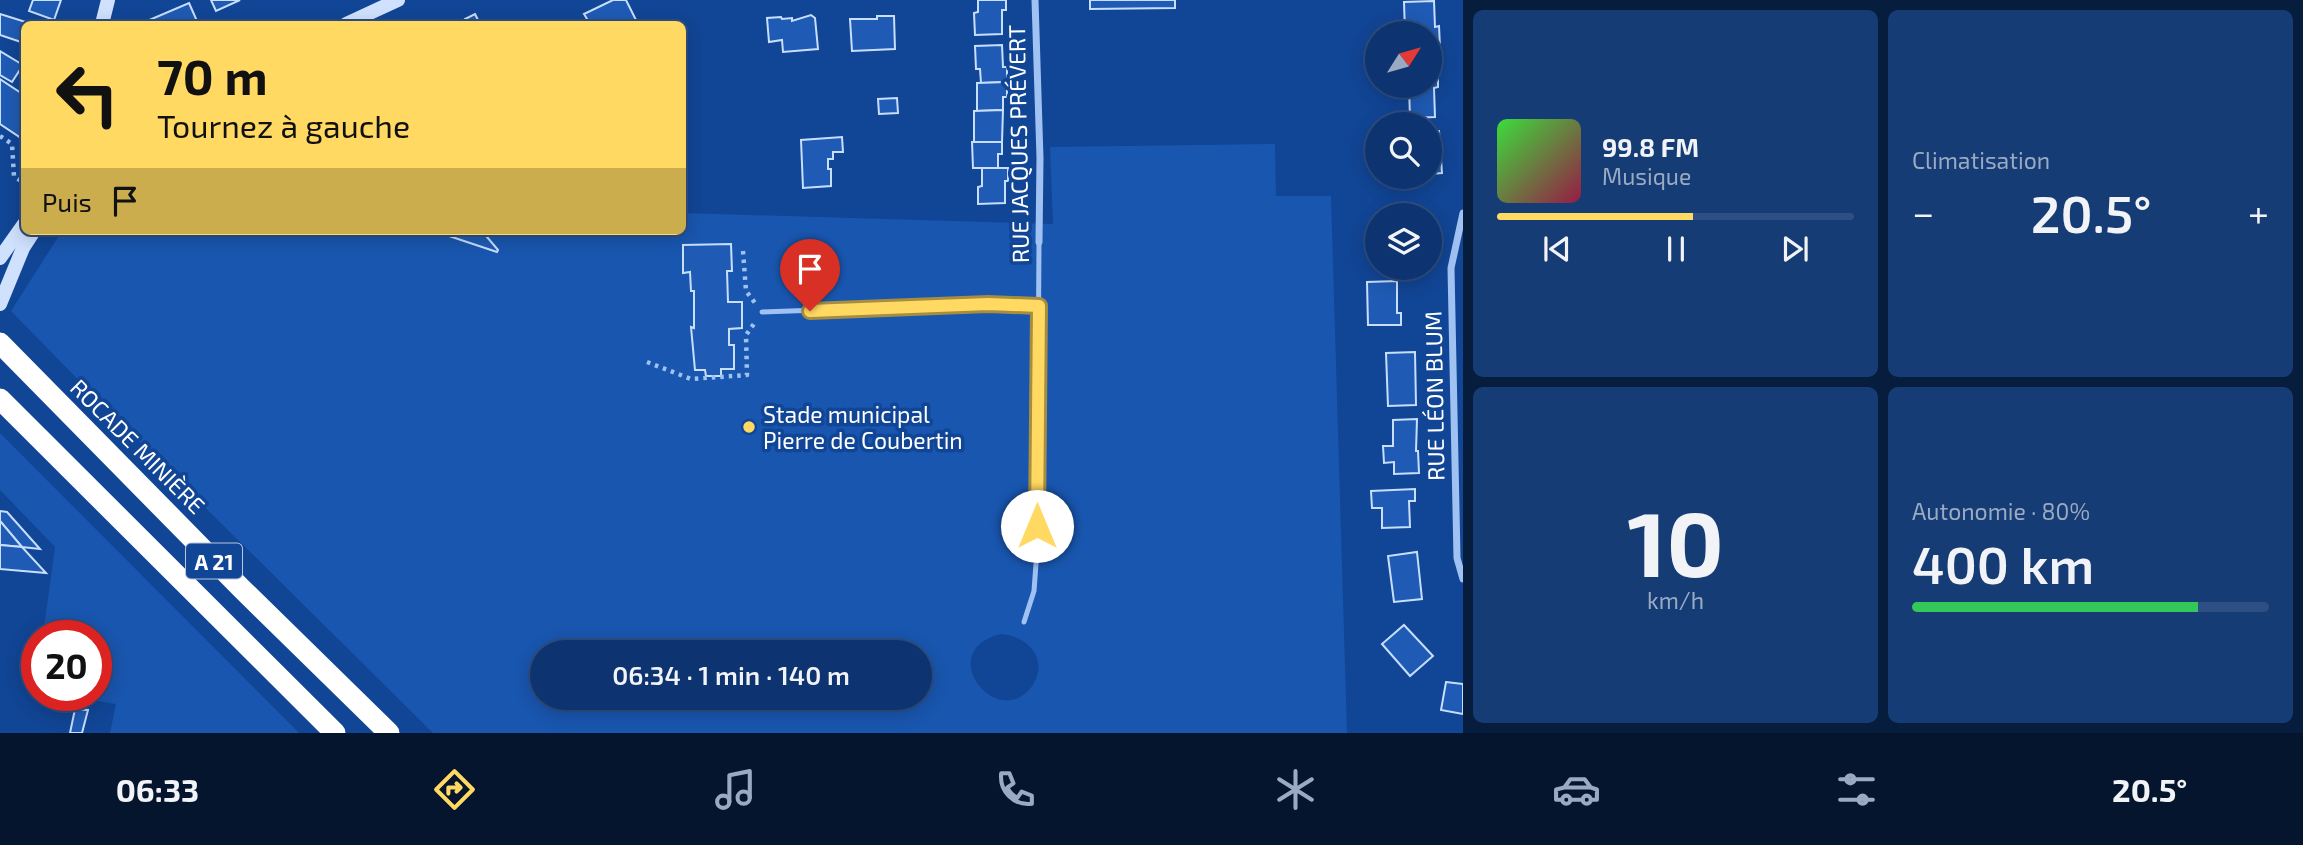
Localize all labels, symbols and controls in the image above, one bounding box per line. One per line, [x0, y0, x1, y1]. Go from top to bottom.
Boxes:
north arrow [1365, 21, 1442, 98]
map controls [1365, 21, 1442, 280]
street label: RUE JACQUES PRÉVERT [1002, 25, 1034, 263]
text: 70 m [157, 46, 268, 105]
icon: left [42, 49, 133, 140]
text: Tournez à gauche [157, 106, 410, 144]
button: search [1365, 112, 1442, 189]
text: 99.8 FM [1602, 131, 1699, 162]
text: Climatisation [1912, 146, 2050, 174]
text: Musique [1602, 162, 1691, 190]
text: 20.5° [2031, 181, 2152, 243]
icon: arrive [106, 182, 144, 220]
text: Puis [42, 186, 92, 217]
text: − [1912, 189, 1934, 235]
text: + [2248, 189, 2269, 235]
button: layers [1365, 203, 1442, 280]
icon: previous [1538, 230, 1576, 268]
icon: pause [1657, 230, 1695, 268]
icon: next [1776, 230, 1814, 268]
pin [780, 239, 840, 311]
icon: arrive [791, 250, 829, 288]
street label: RUE LÉON BLUM [1419, 311, 1449, 481]
street label: ROCADE MINIÈRE [65, 373, 211, 519]
place label: Stade municipal Pierre de Coubertin [763, 400, 963, 454]
marker: Stade municipal Pierre de Coubertin [741, 419, 757, 435]
text: 10 [1627, 486, 1724, 595]
position arrow [1000, 489, 1074, 563]
text: Autonomie · 80% [1912, 497, 2090, 525]
text: 400 km [1912, 532, 2094, 594]
road number: A 21 [186, 544, 242, 578]
text: km/h [1647, 586, 1704, 614]
speed limit sign: 20 [21, 620, 112, 711]
text: 06:34 · 1 min · 140 m [612, 659, 850, 690]
icon: directions [430, 765, 479, 814]
icon: music [711, 765, 760, 814]
icon: phone [991, 765, 1040, 814]
icon: climate [1271, 765, 1320, 814]
icon: car [1552, 765, 1601, 814]
icon: filters [1832, 765, 1881, 814]
text: 06:33 [116, 770, 199, 808]
text: 20.5° [2112, 770, 2187, 808]

